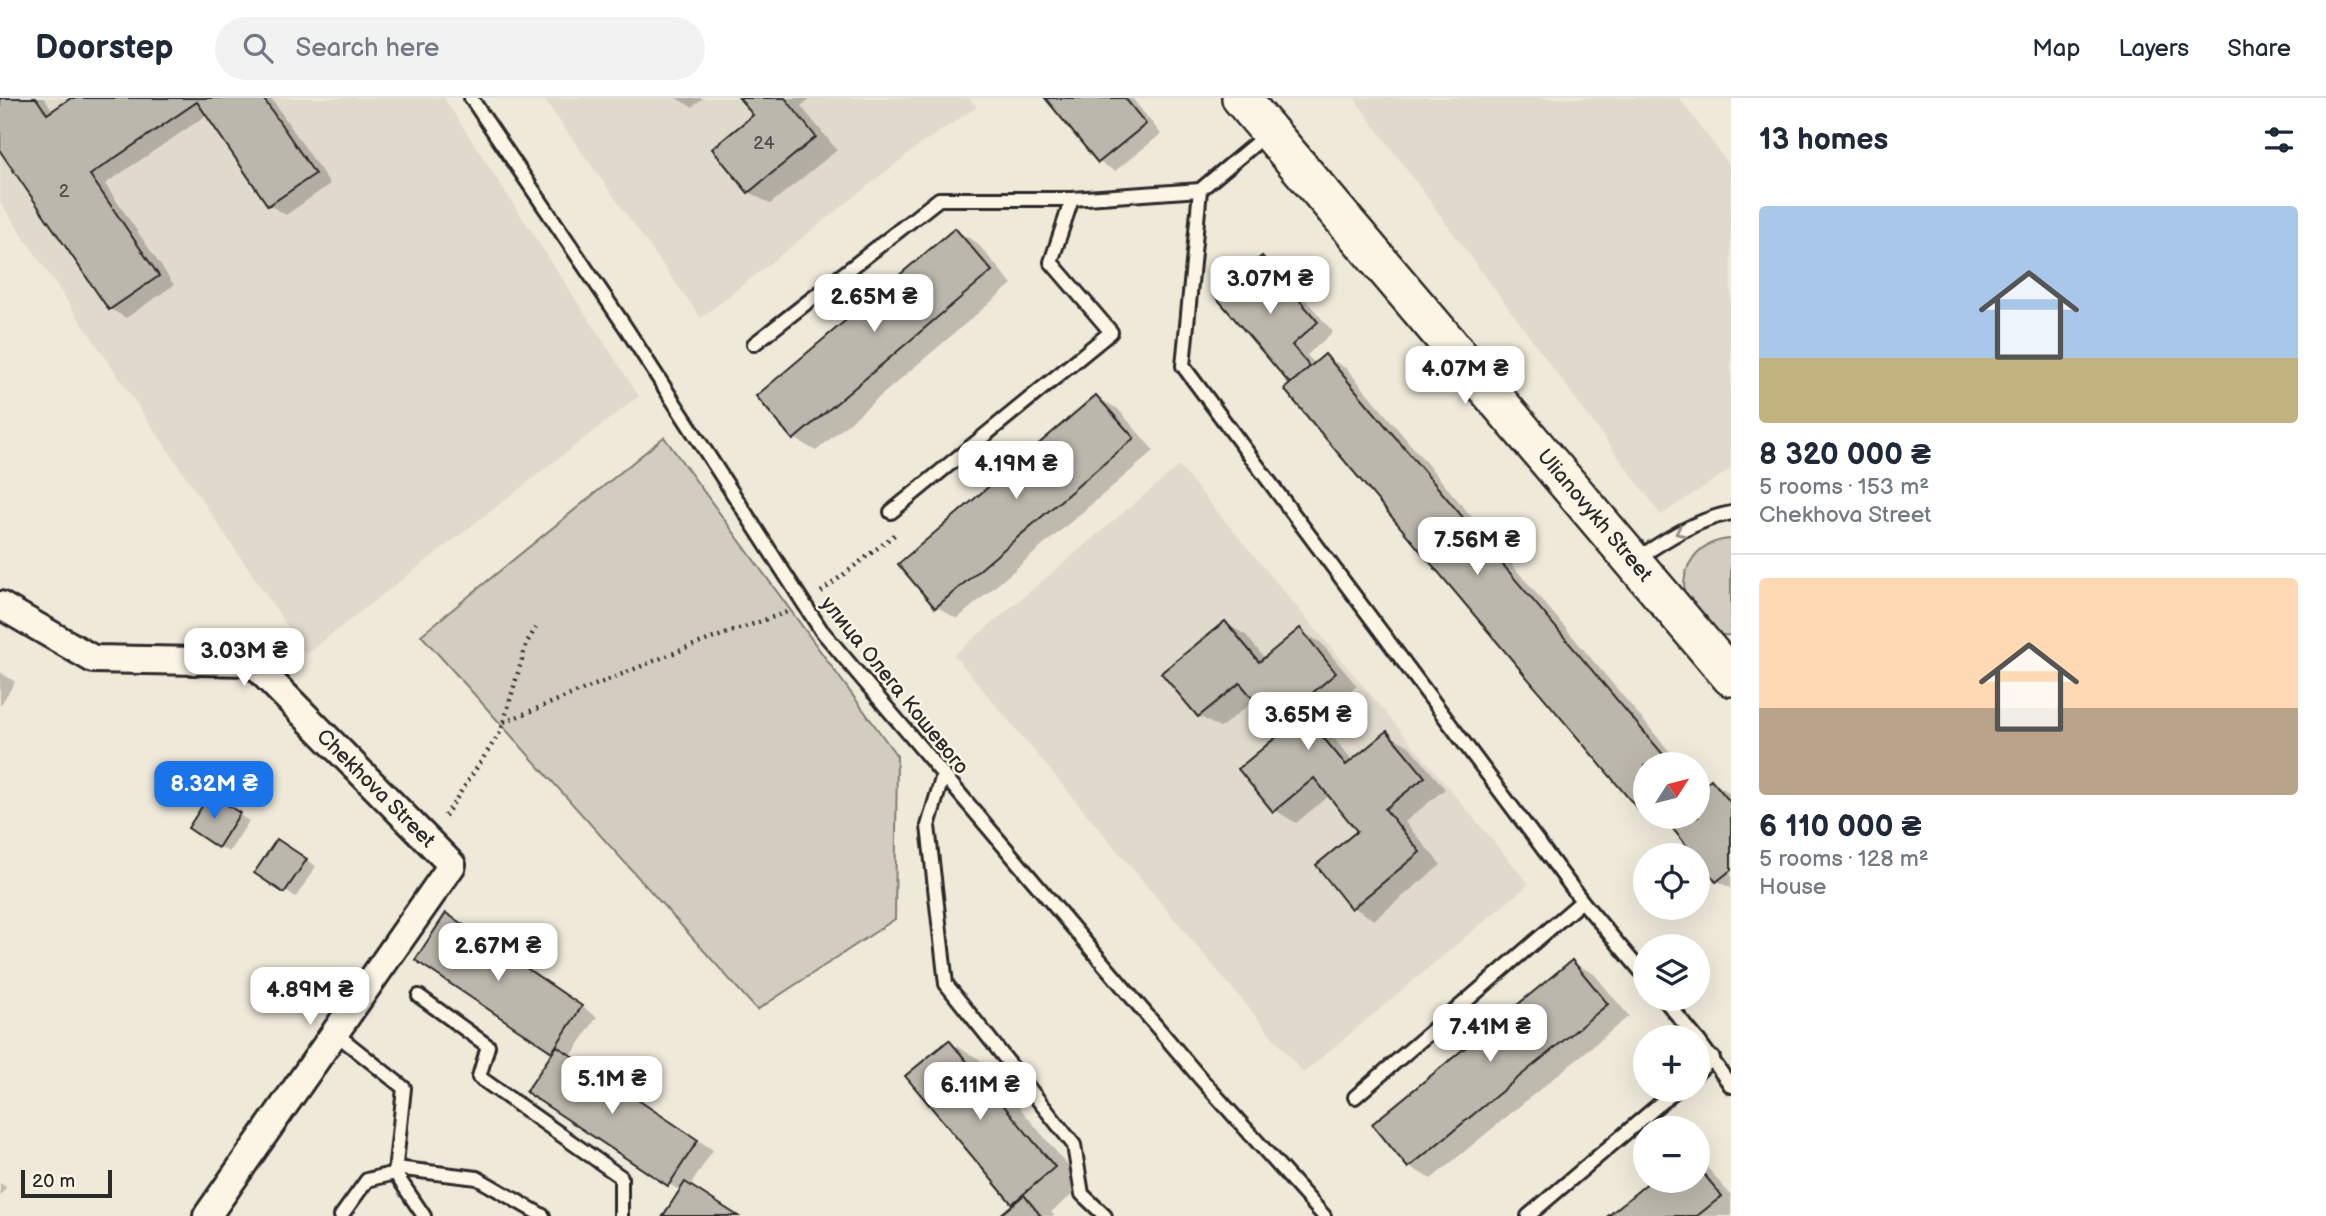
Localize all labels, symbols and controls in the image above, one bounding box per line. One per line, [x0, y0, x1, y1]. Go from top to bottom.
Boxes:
search box [215, 17, 705, 80]
text: Doorstep [35, 28, 173, 68]
icon: search [239, 29, 277, 67]
text: Search here [295, 33, 439, 64]
text: Map [2032, 34, 2080, 63]
text: Layers [2118, 34, 2189, 63]
text: Share [2227, 34, 2291, 63]
icon: filters [2260, 121, 2298, 159]
text: 13 homes [1759, 122, 1888, 158]
house number: 24 [753, 133, 775, 154]
house number: 2 [59, 181, 70, 202]
icon: home [1966, 252, 2092, 378]
pin: 3.07M ₴ [1205, 256, 1335, 316]
text: 3.07M ₴ [1227, 265, 1313, 293]
pin: 2.65M ₴ [809, 274, 939, 334]
text: 2.65M ₴ [830, 283, 918, 311]
pin: 4.07M ₴ [1400, 346, 1530, 406]
text: 4.07M ₴ [1421, 355, 1509, 383]
text: 8 320 000 ₴ [1759, 437, 1931, 473]
pin: 4.19M ₴ [951, 442, 1081, 501]
street label: Ulianovykh Street [1532, 444, 1658, 587]
text: 4.19M ₴ [974, 450, 1058, 478]
text: 5 rooms · 153 m² [1759, 473, 1929, 501]
text: Chekhova Street [1759, 501, 1931, 529]
pin: 7.56M ₴ [1412, 518, 1542, 577]
one-way arrow [1675, 523, 1687, 537]
text: 7.56M ₴ [1434, 526, 1520, 554]
street label: улица Олега Кошевого [815, 591, 974, 779]
icon: home [1966, 624, 2092, 750]
pin: 3.03M ₴ [179, 628, 309, 688]
text: 3.03M ₴ [200, 637, 288, 665]
pin: 3.65M ₴ [1243, 692, 1373, 752]
text: 3.65M ₴ [1264, 701, 1352, 729]
street label: Chekhova Street [311, 724, 441, 853]
north arrow [1633, 752, 1710, 830]
map controls [1633, 752, 1710, 1193]
pin: 8.32M ₴ [149, 762, 279, 821]
text: 8.32M ₴ [170, 770, 258, 798]
text: 6 110 000 ₴ [1759, 809, 1922, 845]
button: locate [1633, 843, 1710, 920]
text: 5 rooms · 128 m² [1759, 845, 1929, 873]
text: House [1759, 873, 1826, 901]
pin: 2.67M ₴ [433, 924, 563, 983]
text: 2.67M ₴ [455, 932, 541, 960]
button: layers [1633, 934, 1710, 1011]
pin: 4.89M ₴ [245, 968, 375, 1027]
text: 4.89M ₴ [266, 976, 354, 1004]
pin: 7.41M ₴ [1425, 1004, 1555, 1064]
text: 7.41M ₴ [1449, 1013, 1531, 1041]
button: + [1633, 1025, 1710, 1102]
pin: 5.1M ₴ [555, 1056, 669, 1116]
pin: 6.11M ₴ [915, 1062, 1045, 1122]
text: 5.1M ₴ [577, 1065, 647, 1093]
text: 6.11M ₴ [940, 1071, 1020, 1099]
button: − [1633, 1116, 1710, 1193]
scale bar [21, 1167, 112, 1199]
text: 20 m [32, 1170, 75, 1193]

